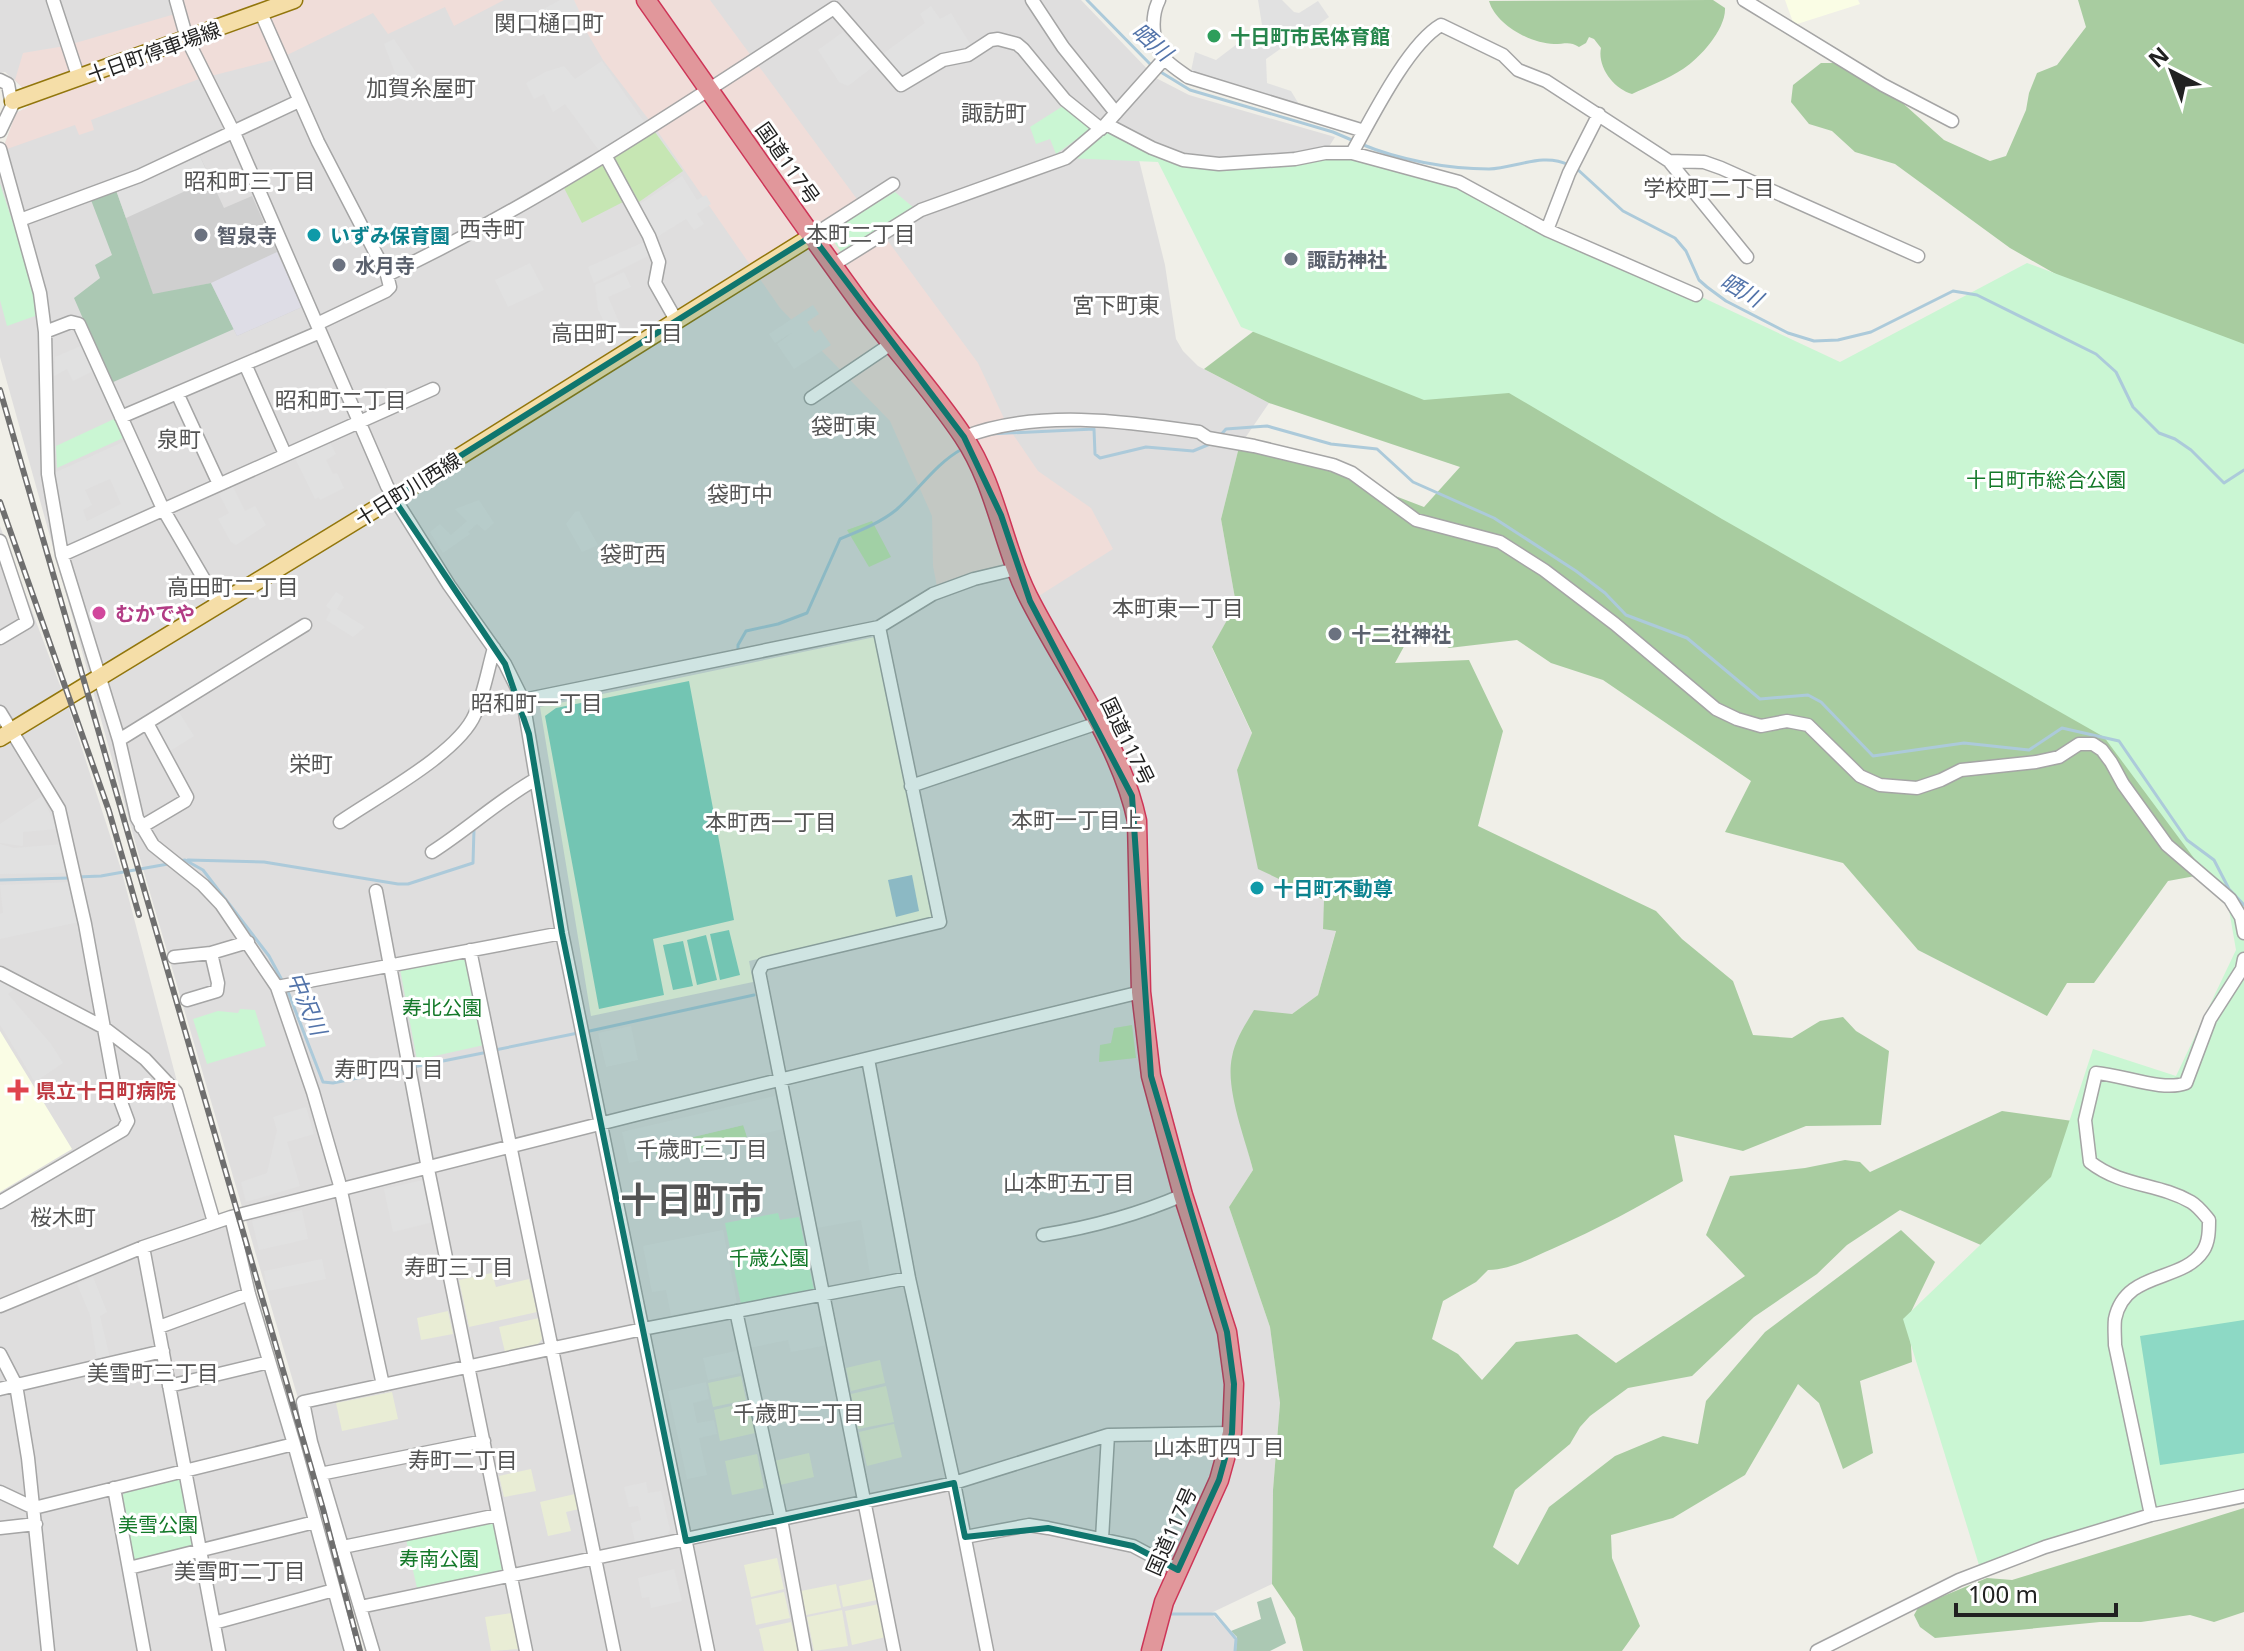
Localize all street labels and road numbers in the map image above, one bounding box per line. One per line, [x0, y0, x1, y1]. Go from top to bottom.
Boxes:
street label: 十日町停車場線 [84, 15, 224, 89]
street label: 国道117号 [750, 117, 826, 209]
street label: 十日町川西線 [350, 446, 466, 532]
street label: 国道117号 [1095, 693, 1161, 789]
street label: 国道117号 [1139, 1482, 1203, 1580]

